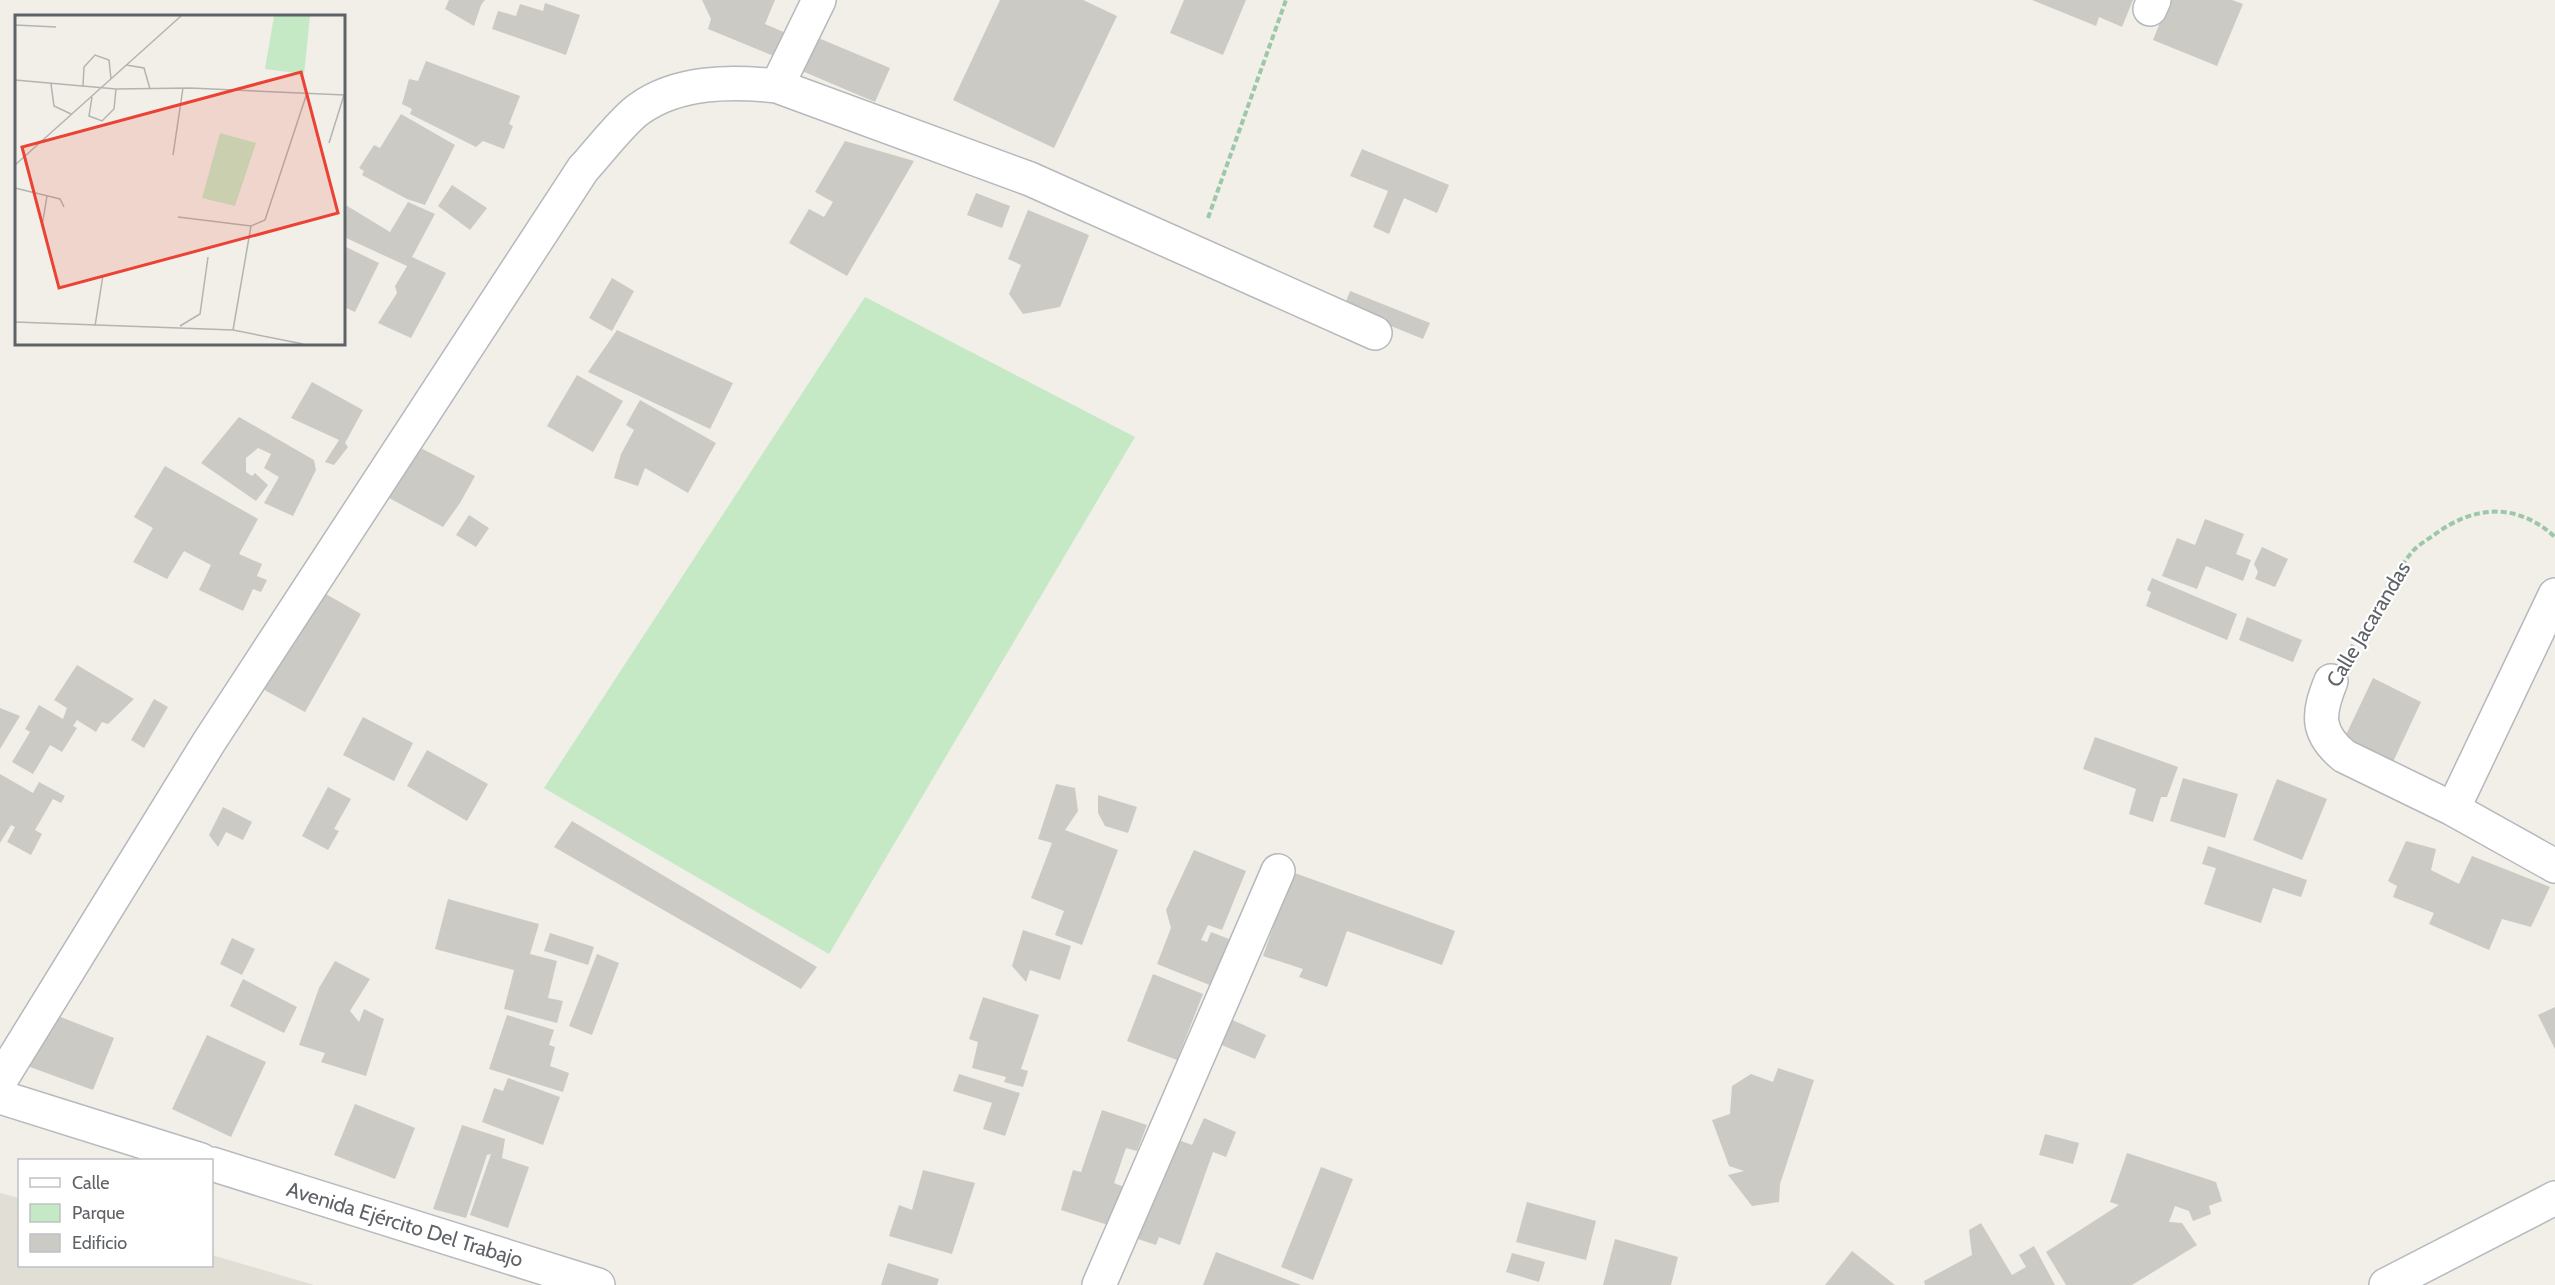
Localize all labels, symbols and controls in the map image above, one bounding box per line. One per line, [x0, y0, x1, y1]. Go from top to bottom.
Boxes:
inset map [15, 15, 345, 345]
street label: Calle Jacarandas [2321, 557, 2415, 691]
legend [18, 1159, 213, 1267]
text: Calle [72, 1172, 109, 1194]
street label: Avenida Ejército Del Trabajo [283, 1176, 526, 1273]
text: Parque [72, 1202, 125, 1224]
text: Edificio [72, 1232, 127, 1254]

